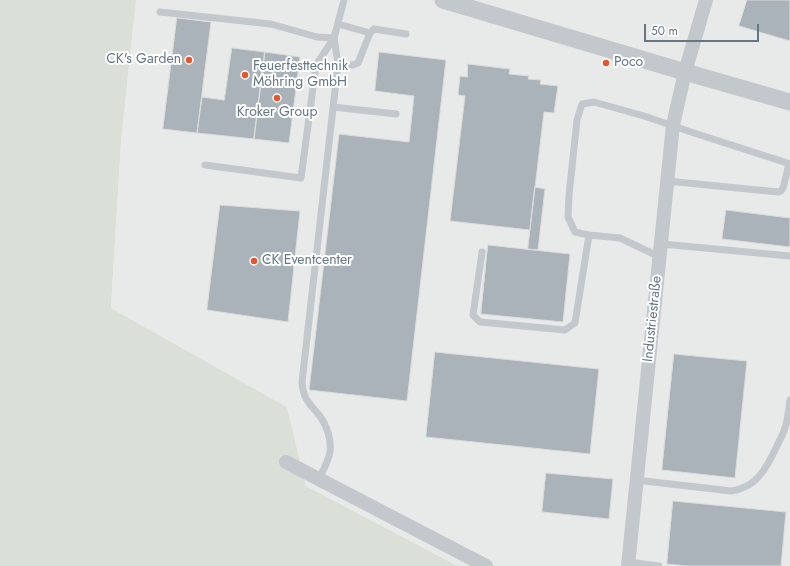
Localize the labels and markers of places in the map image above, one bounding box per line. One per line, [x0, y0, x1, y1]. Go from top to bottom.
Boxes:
place label: CK's Garden [106, 52, 181, 68]
marker: CK's Garden [184, 55, 194, 65]
place label: Poco [614, 55, 643, 71]
marker: Poco [601, 58, 611, 68]
place label: Feuerfesttechnik Möhring GmbH [253, 59, 348, 92]
marker: Feuerfesttechnik Möhring GmbH [240, 70, 250, 80]
marker: Kroker Group [272, 93, 282, 103]
place label: Kroker Group [237, 105, 317, 121]
place label: CK Eventcenter [262, 253, 352, 269]
marker: CK Eventcenter [249, 256, 259, 266]

